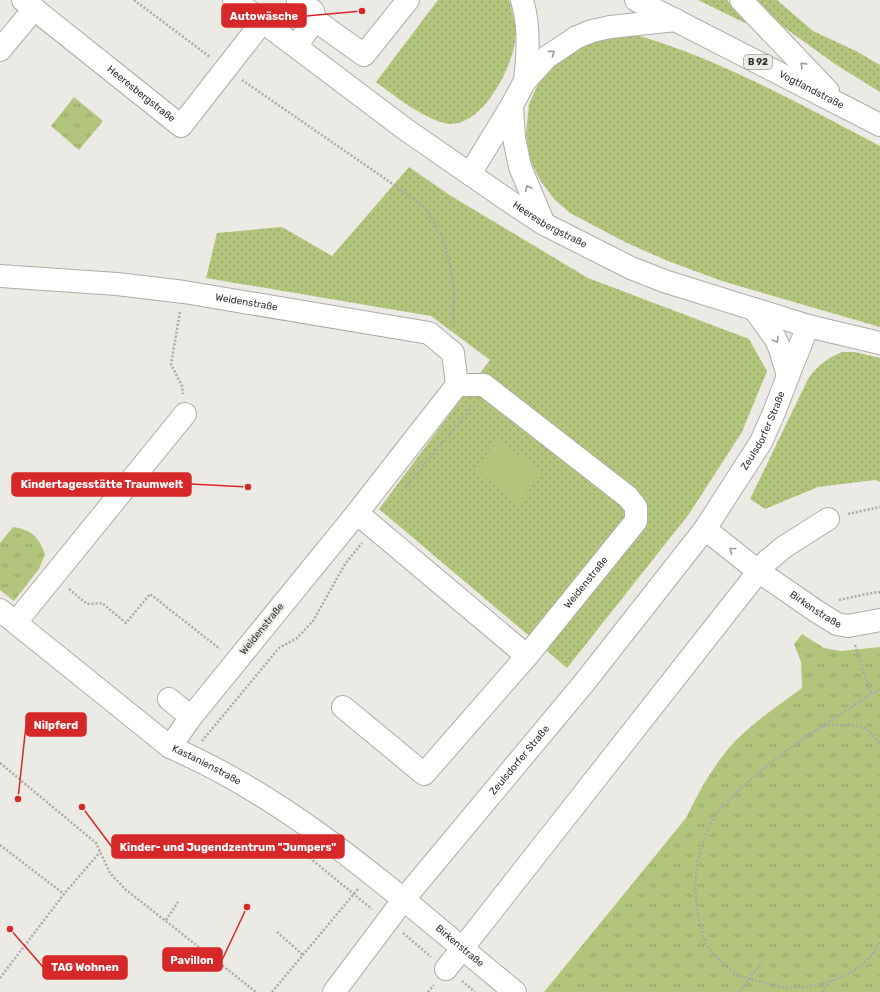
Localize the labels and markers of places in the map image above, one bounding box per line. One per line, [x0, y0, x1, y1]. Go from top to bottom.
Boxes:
callout: Autowäsche [222, 4, 306, 27]
callout: Kindertagesstätte Traumwelt [12, 473, 191, 496]
callout: Nilpferd [26, 713, 86, 736]
callout: Kinder- und Jugendzentrum "Jumpers" [112, 835, 344, 858]
callout: Pavillon [163, 948, 222, 971]
callout: TAG Wohnen [43, 956, 127, 979]

